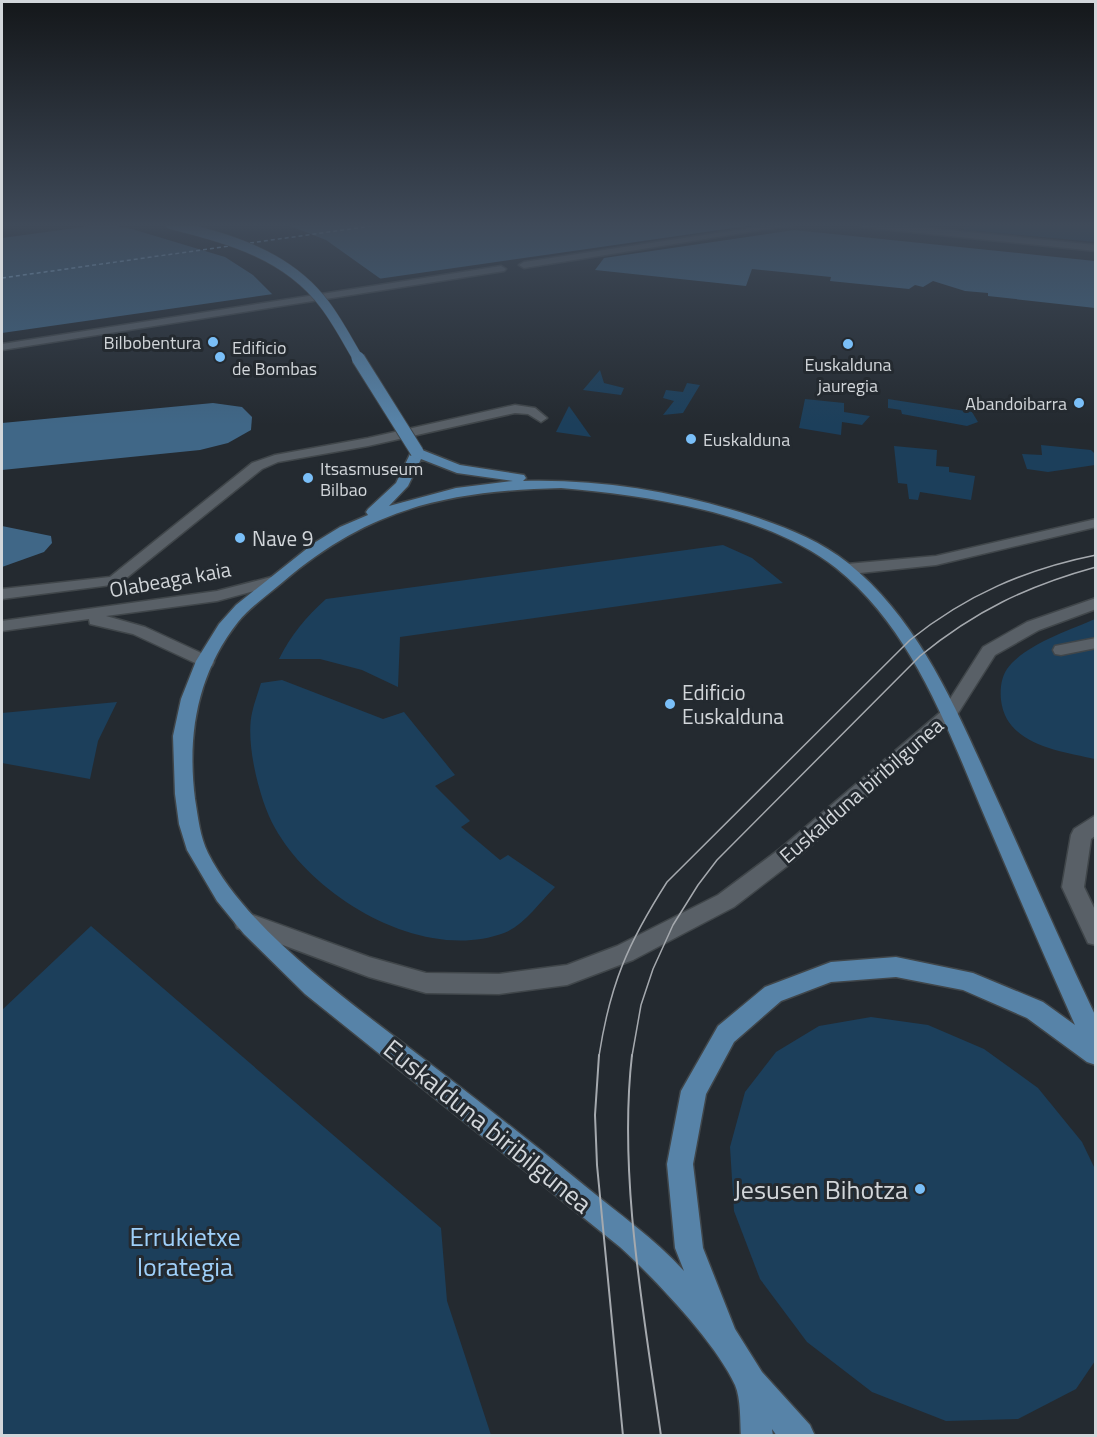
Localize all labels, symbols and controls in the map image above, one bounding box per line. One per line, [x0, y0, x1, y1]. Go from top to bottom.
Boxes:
place label: Bilbobentura [104, 329, 201, 356]
place label: Edificio de Bombas [232, 334, 317, 382]
marker: Bilbobentura [206, 335, 220, 349]
marker: Euskalduna jauregia [841, 337, 855, 351]
marker: Edificio de Bombas [213, 350, 227, 364]
place label: Euskalduna jauregia [804, 351, 892, 399]
place label: Abandoibarra [965, 390, 1067, 417]
marker: Abandoibarra [1072, 396, 1086, 410]
place label: Euskalduna [703, 426, 790, 453]
marker: Euskalduna [684, 432, 698, 446]
place label: Itsasmuseum Bilbao [320, 455, 423, 503]
marker: Itsasmuseum Bilbao [301, 471, 315, 485]
place label: Nave 9 [252, 522, 314, 554]
marker: Nave 9 [233, 531, 247, 545]
street label: Olabeaga kaia [107, 552, 234, 605]
place label: Edificio Euskalduna [682, 676, 784, 732]
marker: Edificio Euskalduna [663, 697, 677, 711]
street label: Euskalduna biribilgunea [772, 709, 951, 871]
street label: Euskalduna biribilgunea [375, 1030, 601, 1222]
place label: Jesusen Bihotza [733, 1170, 908, 1209]
marker: Jesusen Bihotza [913, 1182, 927, 1196]
park label: Errukietxe lorategia [129, 1217, 241, 1286]

